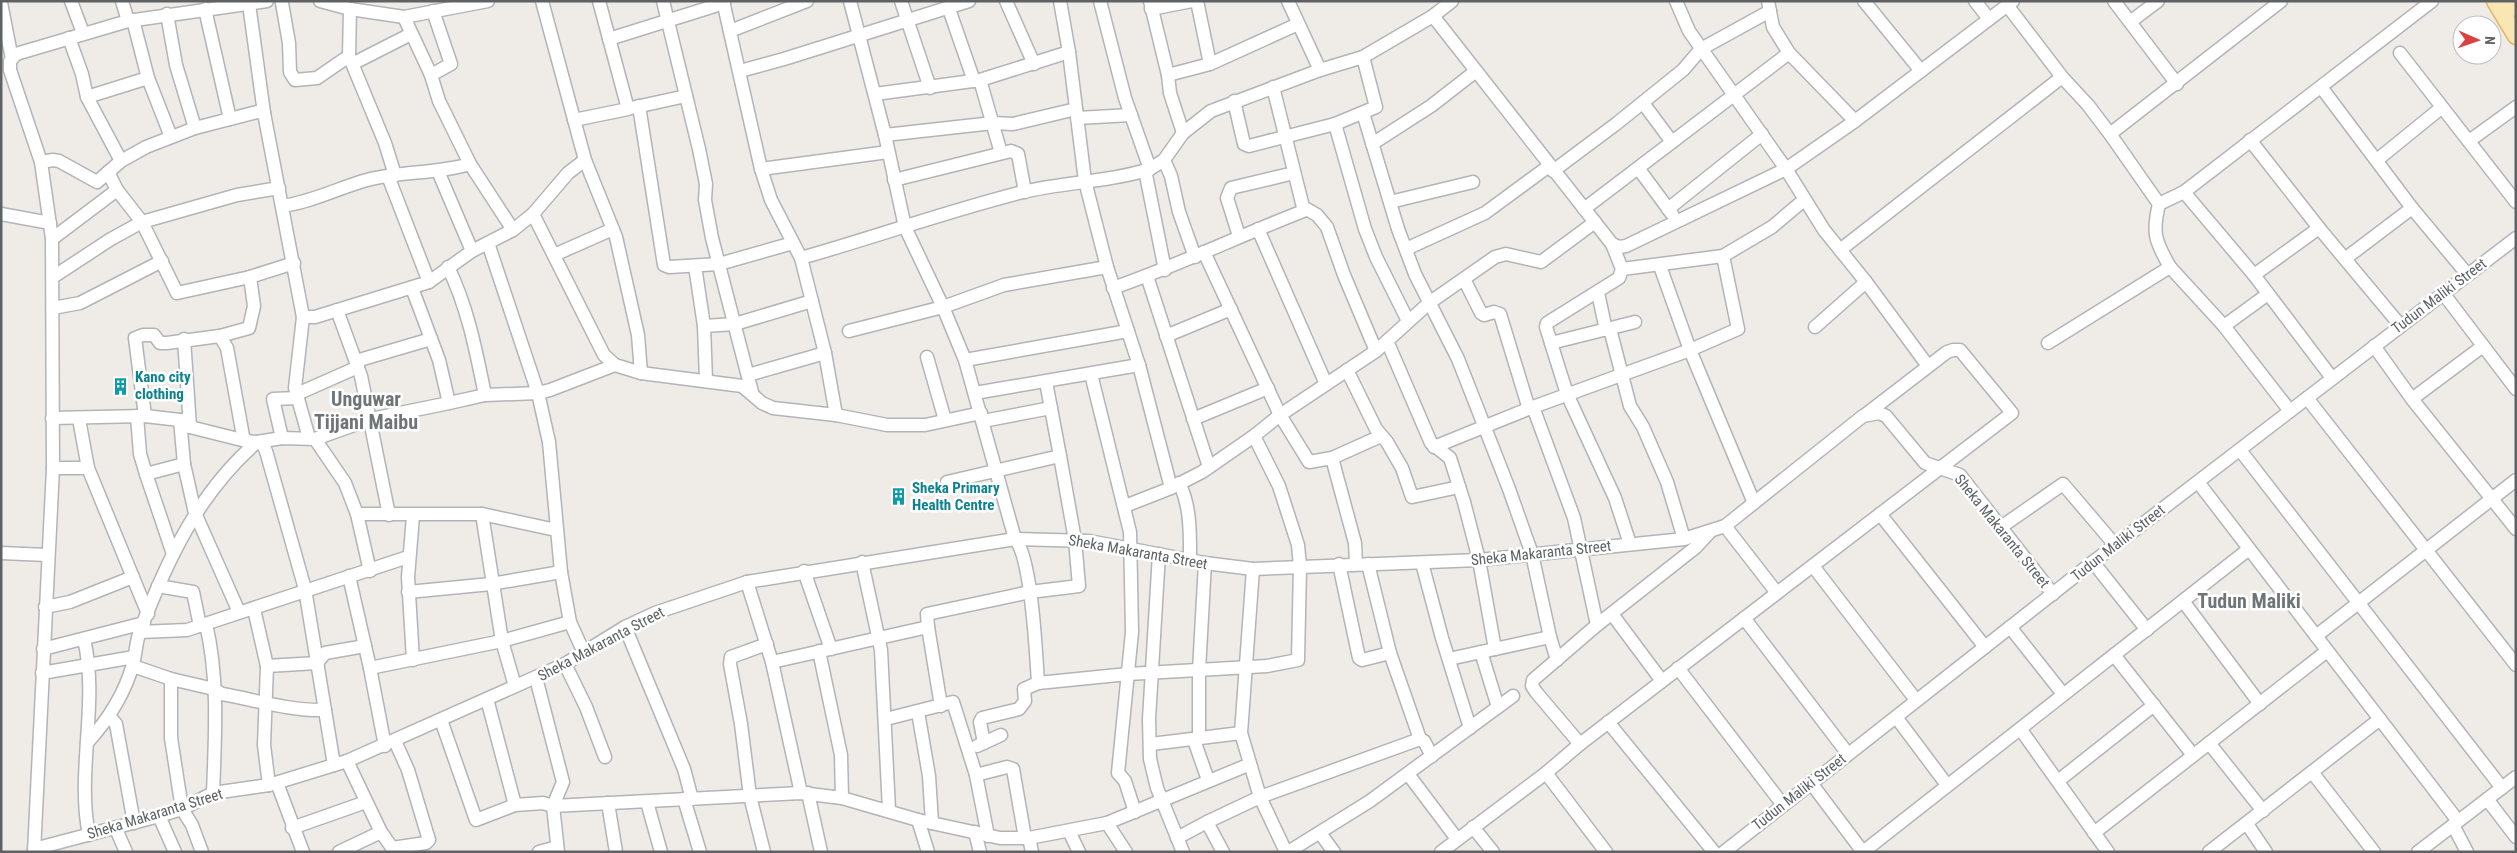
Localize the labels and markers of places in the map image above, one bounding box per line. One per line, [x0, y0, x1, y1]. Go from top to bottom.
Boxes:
place label: Kano city clothing [135, 368, 191, 403]
building icon: Kano city clothing [111, 376, 131, 396]
place label: Sheka Primary Health Centre [912, 479, 1000, 514]
building icon: Sheka Primary Health Centre [888, 487, 908, 507]

